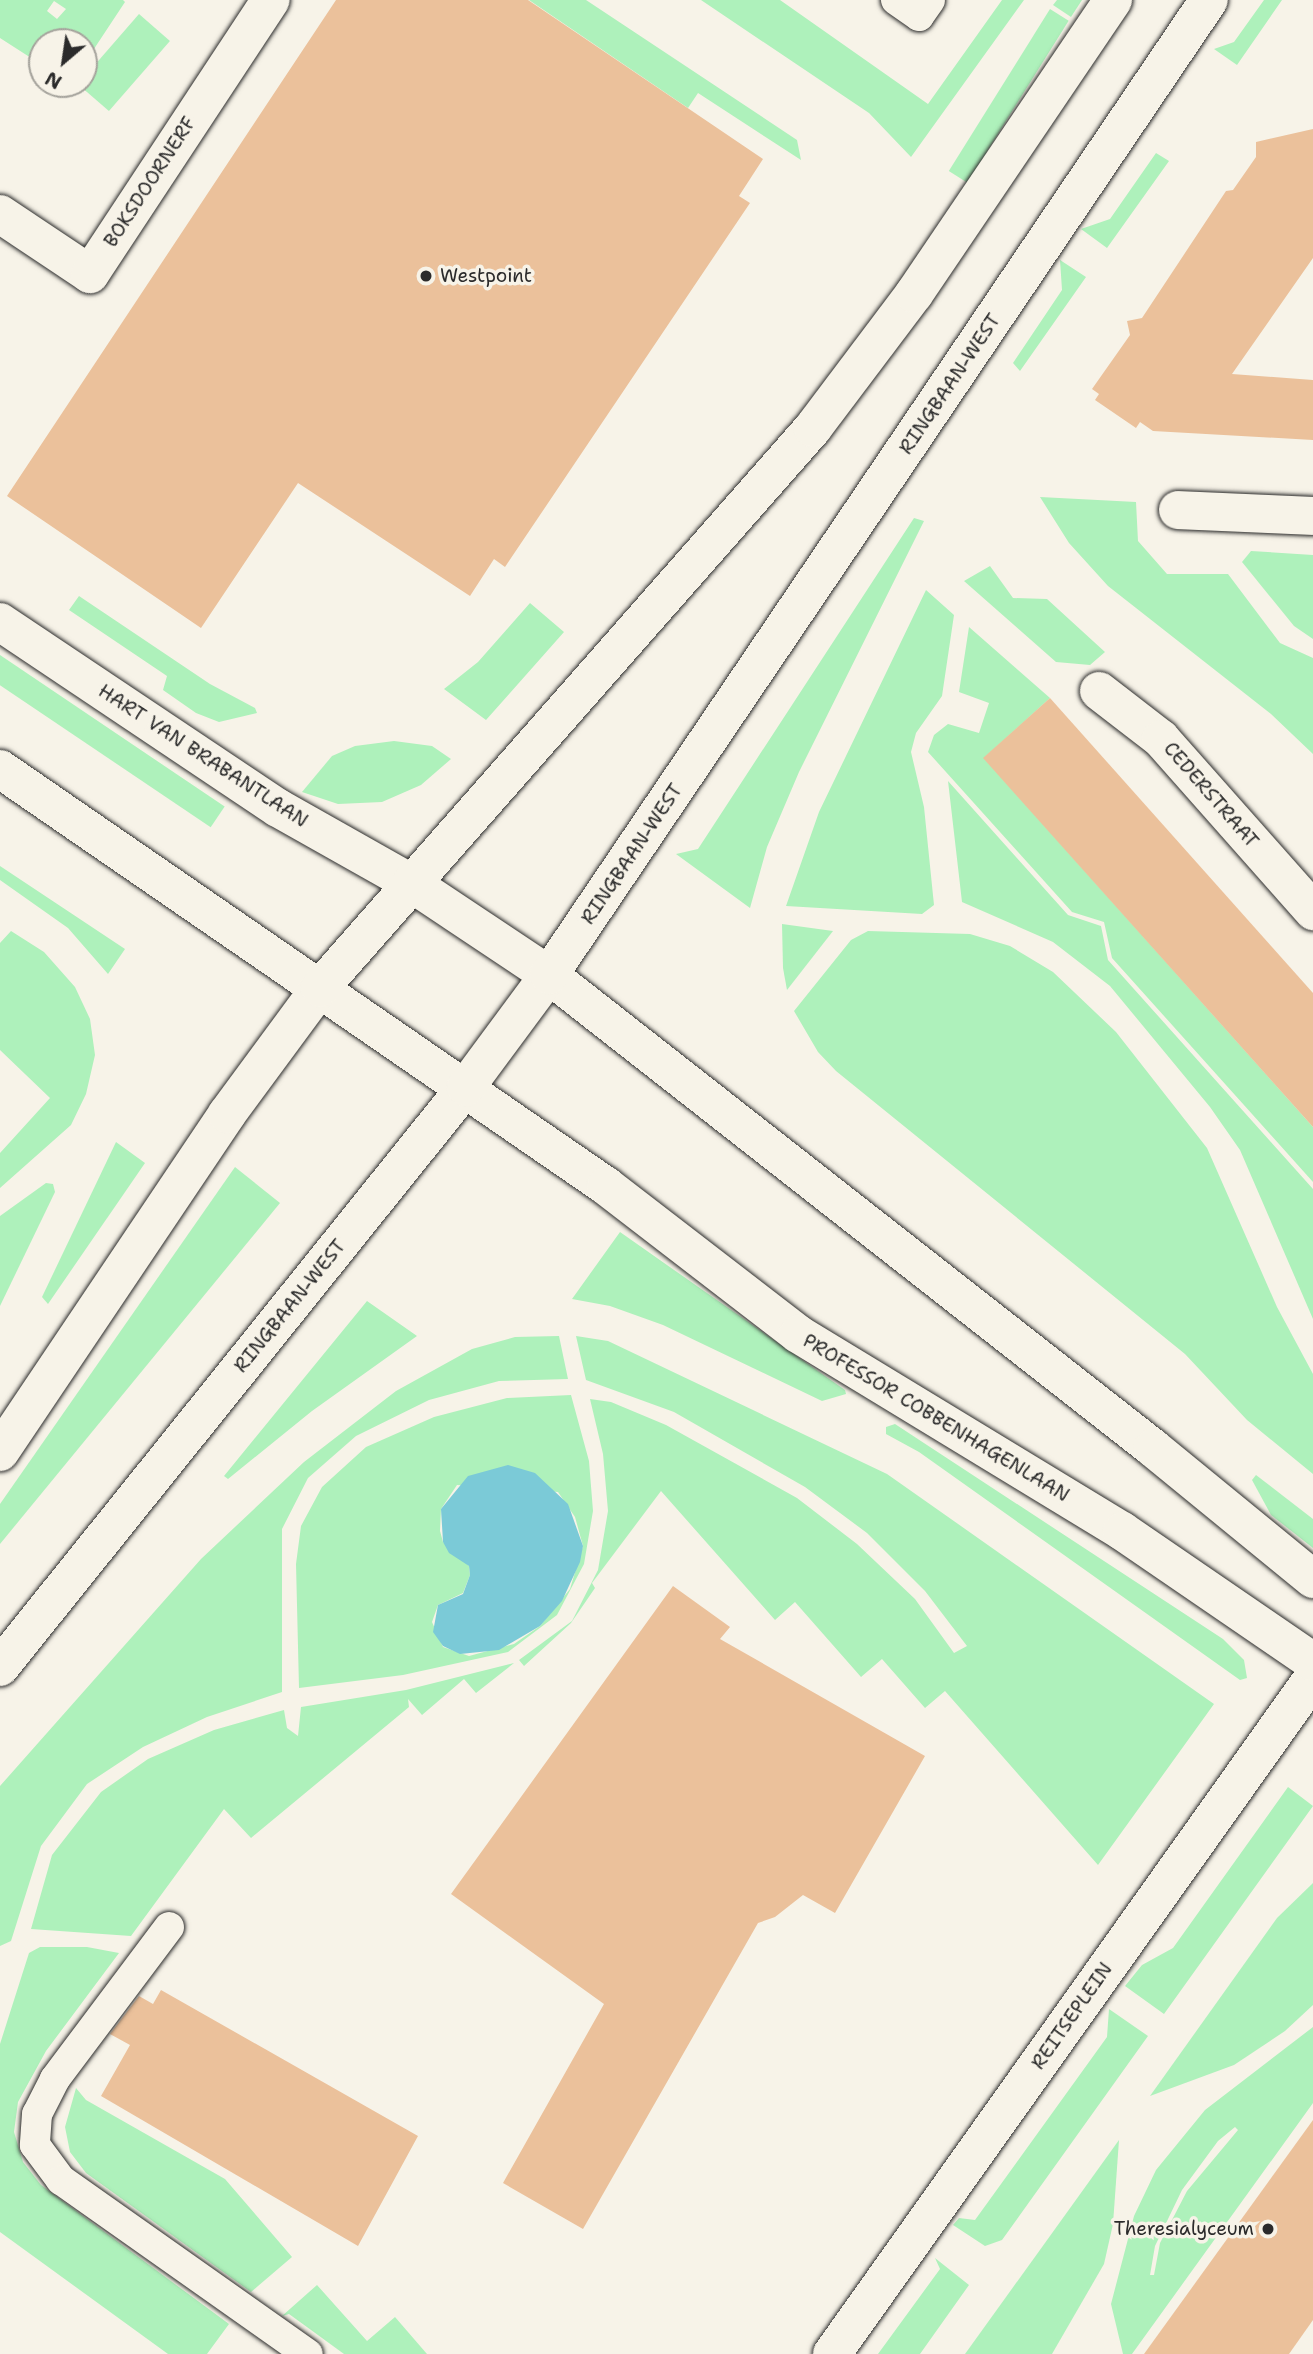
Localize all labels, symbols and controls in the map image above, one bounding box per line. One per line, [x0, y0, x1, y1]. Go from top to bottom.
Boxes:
north arrow [28, 28, 98, 98]
text: N [41, 65, 66, 95]
street label: BOKSDOORNERF [99, 112, 201, 252]
place label: Westpoint [440, 265, 532, 287]
marker: Westpoint [418, 268, 434, 284]
street label: RINGBAAN-WEST [895, 309, 1005, 459]
street label: HART VAN BRABANTLAAN [94, 680, 312, 832]
street label: CEDERSTRAAT [1159, 737, 1263, 853]
street label: RINGBAAN-WEST [577, 779, 687, 929]
street label: RINGBAAN-WEST [229, 1235, 351, 1377]
street label: PROFESSOR COBBENHAGENLAAN [799, 1329, 1073, 1507]
street label: REITSEPLEIN [1027, 1958, 1117, 2074]
place label: Theresialyceum [1114, 2218, 1254, 2240]
marker: Theresialyceum [1260, 2221, 1276, 2237]

